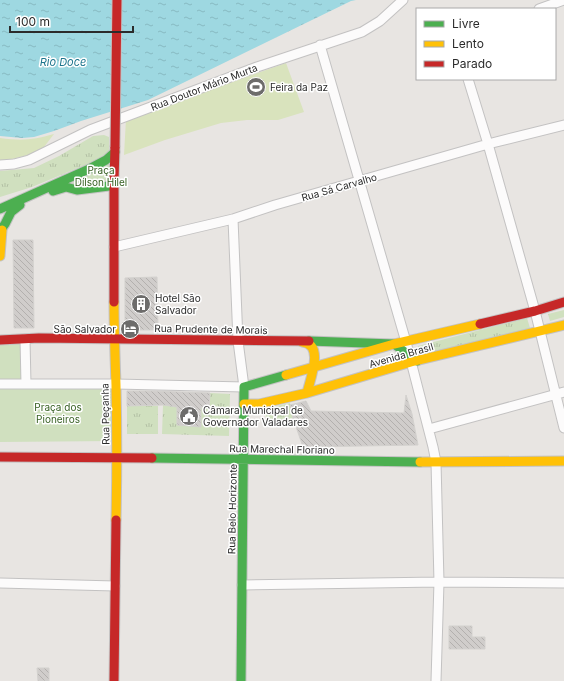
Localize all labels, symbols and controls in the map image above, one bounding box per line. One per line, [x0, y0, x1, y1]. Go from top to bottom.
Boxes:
scale bar [10, 8, 133, 34]
legend [416, 8, 556, 80]
text: 100 m [16, 14, 50, 29]
text: Livre [452, 16, 480, 31]
text: Lento [452, 36, 484, 51]
water label: Rio Doce [40, 55, 86, 69]
text: Parado [452, 56, 492, 71]
street label: Rua Doutor Mário Murta [149, 61, 259, 113]
sports icon: Feira da Paz [245, 76, 267, 98]
place label: Feira da Paz [270, 81, 328, 93]
park label: Praça Dílson Hilel [75, 164, 127, 188]
street label: Rua Sá Carvalho [300, 170, 378, 204]
place label: Hotel São Salvador [155, 292, 201, 316]
building icon: Hotel São Salvador [130, 293, 152, 315]
hotel icon: São Salvador [119, 318, 141, 340]
street label: Rua Prudente de Morais [154, 322, 268, 336]
place label: São Salvador [54, 323, 116, 335]
street label: Avenida Brasil [367, 340, 435, 370]
street label: Rua Peçanha [98, 383, 112, 445]
park label: Praça dos Pioneiros [34, 401, 82, 425]
place label: Câmara Municipal de Governador Valadares [203, 404, 308, 428]
public building icon: Câmara Municipal de Governador Valadares [178, 405, 200, 427]
street label: Rua Marechal Floriano [229, 442, 335, 456]
street label: Rua Belo Horizonte [225, 464, 239, 554]

